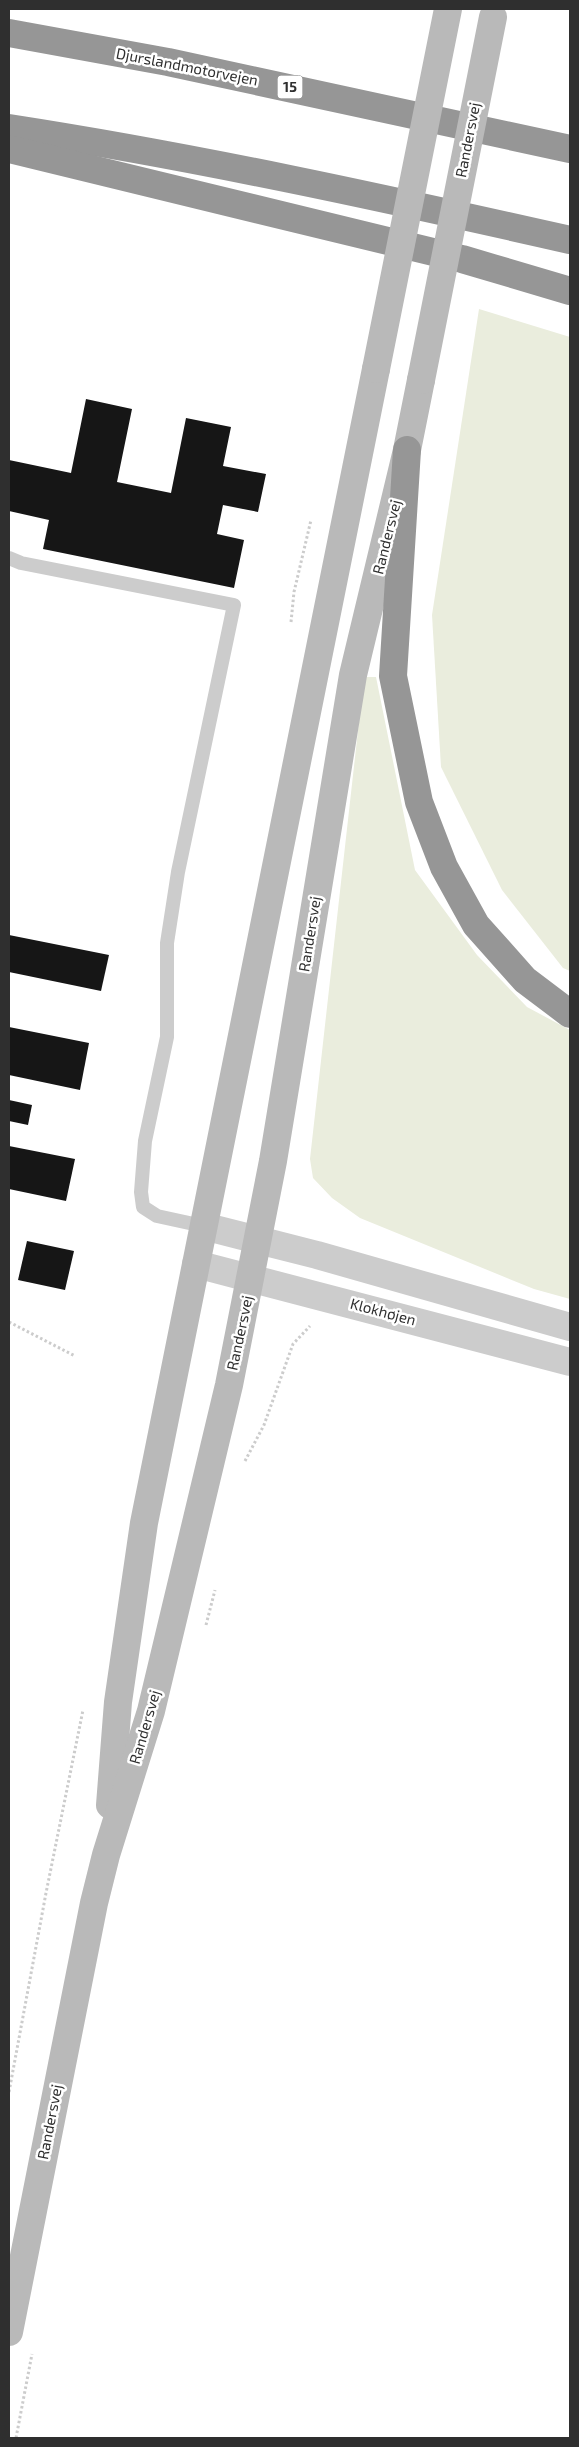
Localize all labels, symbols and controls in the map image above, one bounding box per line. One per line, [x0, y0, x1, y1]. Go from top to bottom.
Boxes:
street label: Djurslandmotorvejen [114, 43, 260, 90]
road number: 15 [278, 75, 302, 98]
street label: Randersvej [451, 101, 484, 179]
street label: Randersvej [368, 498, 405, 576]
street label: Randersvej [294, 895, 325, 973]
street label: Randersvej [222, 1294, 257, 1372]
street label: Klokhøjen [348, 1294, 418, 1329]
street label: Randersvej [125, 1688, 164, 1766]
street label: Randersvej [33, 2083, 66, 2161]

